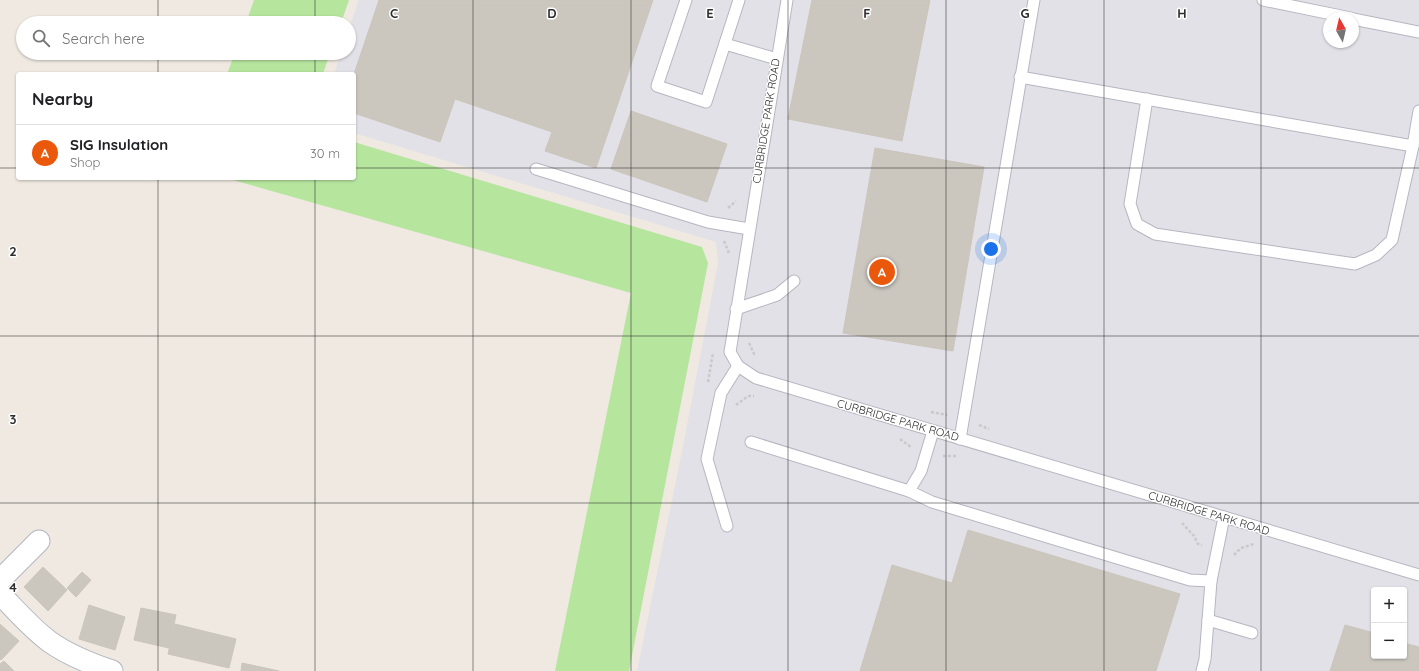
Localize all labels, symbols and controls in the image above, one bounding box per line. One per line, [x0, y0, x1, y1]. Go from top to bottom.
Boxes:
text: C [390, 5, 398, 21]
text: D [547, 5, 557, 21]
text: E [706, 5, 714, 21]
text: F [863, 5, 871, 21]
text: G [1020, 5, 1030, 21]
text: H [1177, 5, 1187, 21]
north arrow [1323, 12, 1359, 48]
search box [16, 16, 356, 60]
icon: search [30, 27, 52, 49]
text: Search here [62, 29, 145, 48]
street label: CURBRIDGE PARK ROAD [749, 58, 783, 184]
text: Nearby [32, 88, 93, 109]
text: SIG Insulation [70, 135, 168, 154]
text: A [41, 145, 49, 161]
text: 30 m [310, 145, 340, 161]
text: Shop [70, 154, 100, 170]
your location [981, 239, 1001, 259]
text: 2 [9, 243, 17, 259]
pin: A [869, 257, 895, 287]
street label: CURBRIDGE PARK ROAD [835, 396, 961, 444]
text: 3 [10, 411, 17, 427]
street label: CURBRIDGE PARK ROAD [1147, 488, 1271, 538]
text: 4 [9, 579, 17, 595]
map controls [1371, 587, 1407, 659]
button: + [1371, 587, 1407, 623]
button: − [1371, 623, 1407, 659]

